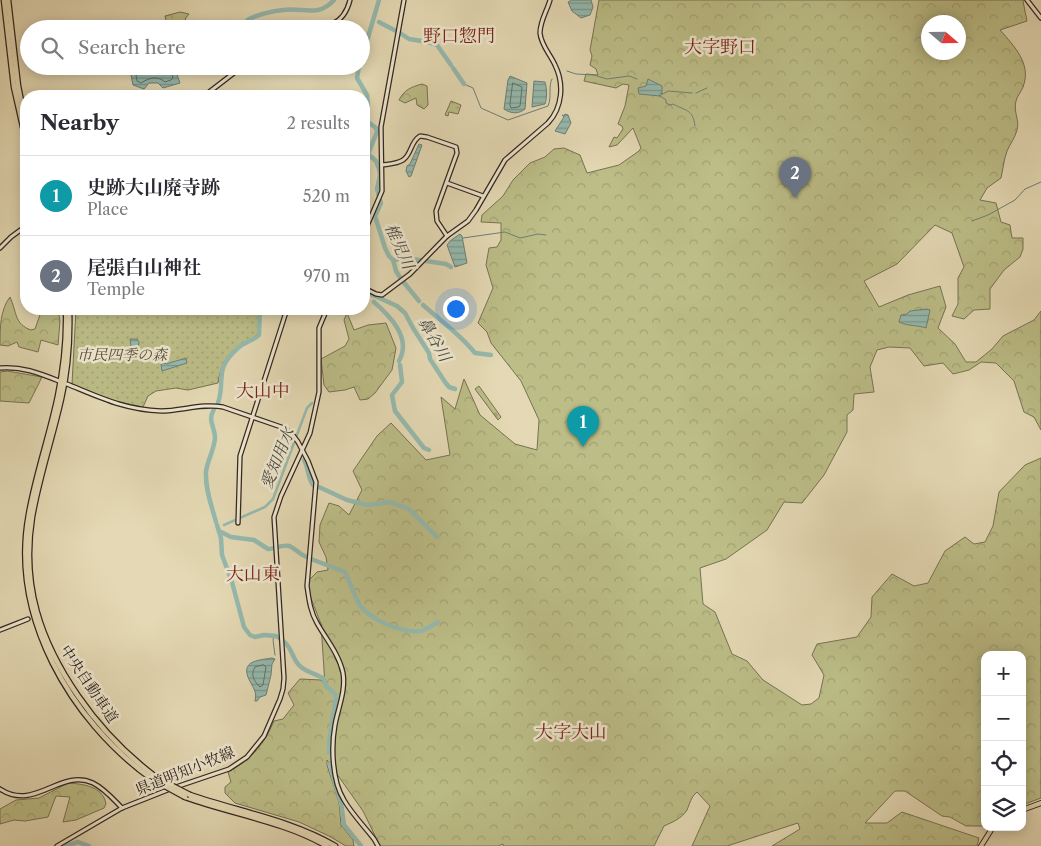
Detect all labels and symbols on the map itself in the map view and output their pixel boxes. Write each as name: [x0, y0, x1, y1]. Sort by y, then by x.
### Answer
north arrow: [921, 15, 966, 60]
district label: 野口惣門: [423, 25, 495, 47]
district label: 大字野口: [684, 36, 756, 58]
pin: 2: [779, 157, 811, 198]
water label: 椎児川: [381, 220, 420, 274]
your location: [443, 296, 469, 322]
water label: 鼻谷川: [414, 313, 457, 367]
park label: 市民四季の森: [77, 345, 169, 364]
district label: 大山中: [236, 380, 290, 402]
pin: 1: [567, 406, 599, 447]
water label: 愛知用水: [256, 423, 299, 491]
district label: 大山東: [226, 563, 280, 585]
street label: 中央自動車道: [56, 641, 122, 726]
district label: 大字大山: [535, 721, 607, 743]
street label: 県道明知小牧線: [133, 742, 237, 799]

